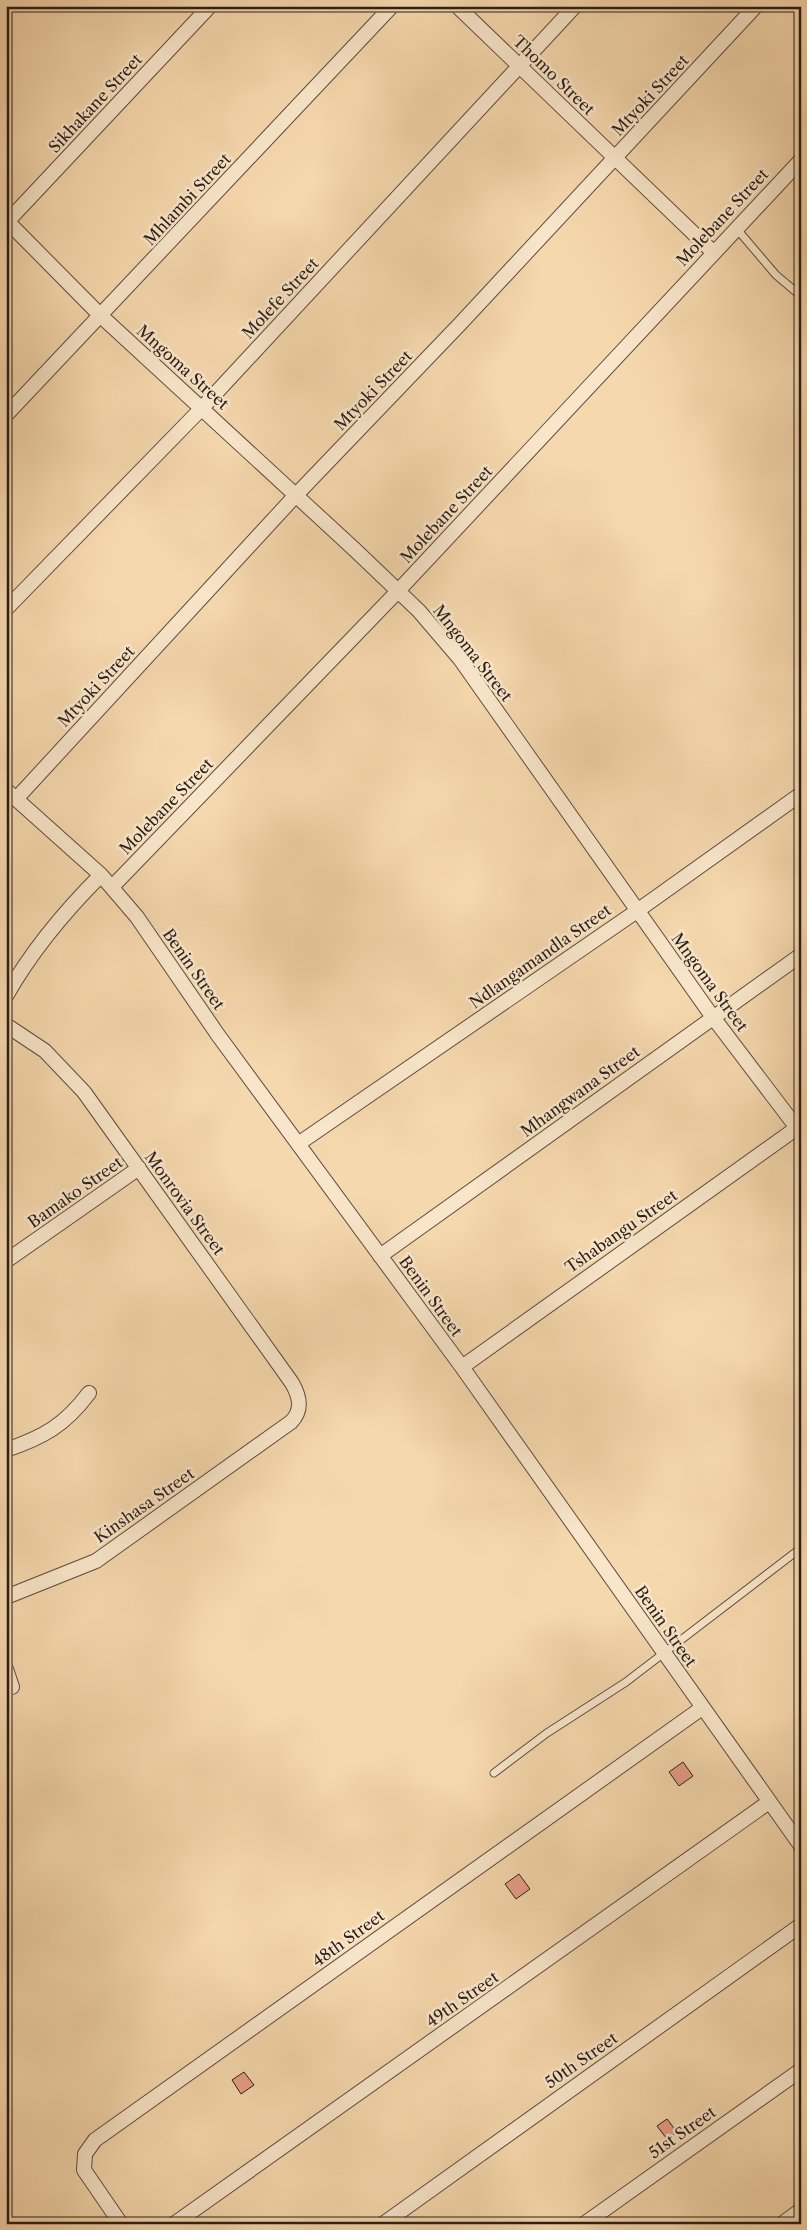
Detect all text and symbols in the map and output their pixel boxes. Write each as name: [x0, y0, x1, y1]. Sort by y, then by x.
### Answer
street label: Thomo Street: [509, 31, 599, 119]
street label: Sikhakane Street: [44, 49, 146, 157]
street label: Mtyoki Street: [607, 50, 693, 140]
street label: Mhlambi Street: [139, 149, 235, 249]
street label: Molebane Street: [672, 164, 773, 270]
street label: Molefe Street: [237, 253, 323, 343]
street label: Mngoma Street: [133, 320, 233, 414]
street label: Mtyoki Street: [330, 346, 416, 434]
street label: Molebane Street: [396, 461, 497, 567]
street label: Mngoma Street: [429, 601, 517, 706]
street label: Mtyoki Street: [53, 641, 139, 731]
street label: Molebane Street: [115, 754, 217, 858]
street label: Ndlangamandla Street: [465, 899, 615, 1012]
street label: Benin Street: [159, 924, 230, 1014]
street label: Mngoma Street: [667, 929, 753, 1036]
street label: Mhangwana Street: [517, 1041, 644, 1141]
street label: Monrovia Street: [141, 1147, 229, 1259]
street label: Bamako Street: [24, 1152, 126, 1232]
street label: Tshabangu Street: [561, 1185, 681, 1277]
street label: Benin Street: [395, 1252, 467, 1340]
street label: Kinshasa Street: [90, 1463, 198, 1547]
street label: Benin Street: [631, 1581, 702, 1671]
street label: 48th Street: [308, 1905, 388, 1971]
street label: 49th Street: [422, 1967, 502, 2031]
street label: 50th Street: [541, 2027, 621, 2092]
street label: 51st Street: [644, 2101, 720, 2162]

